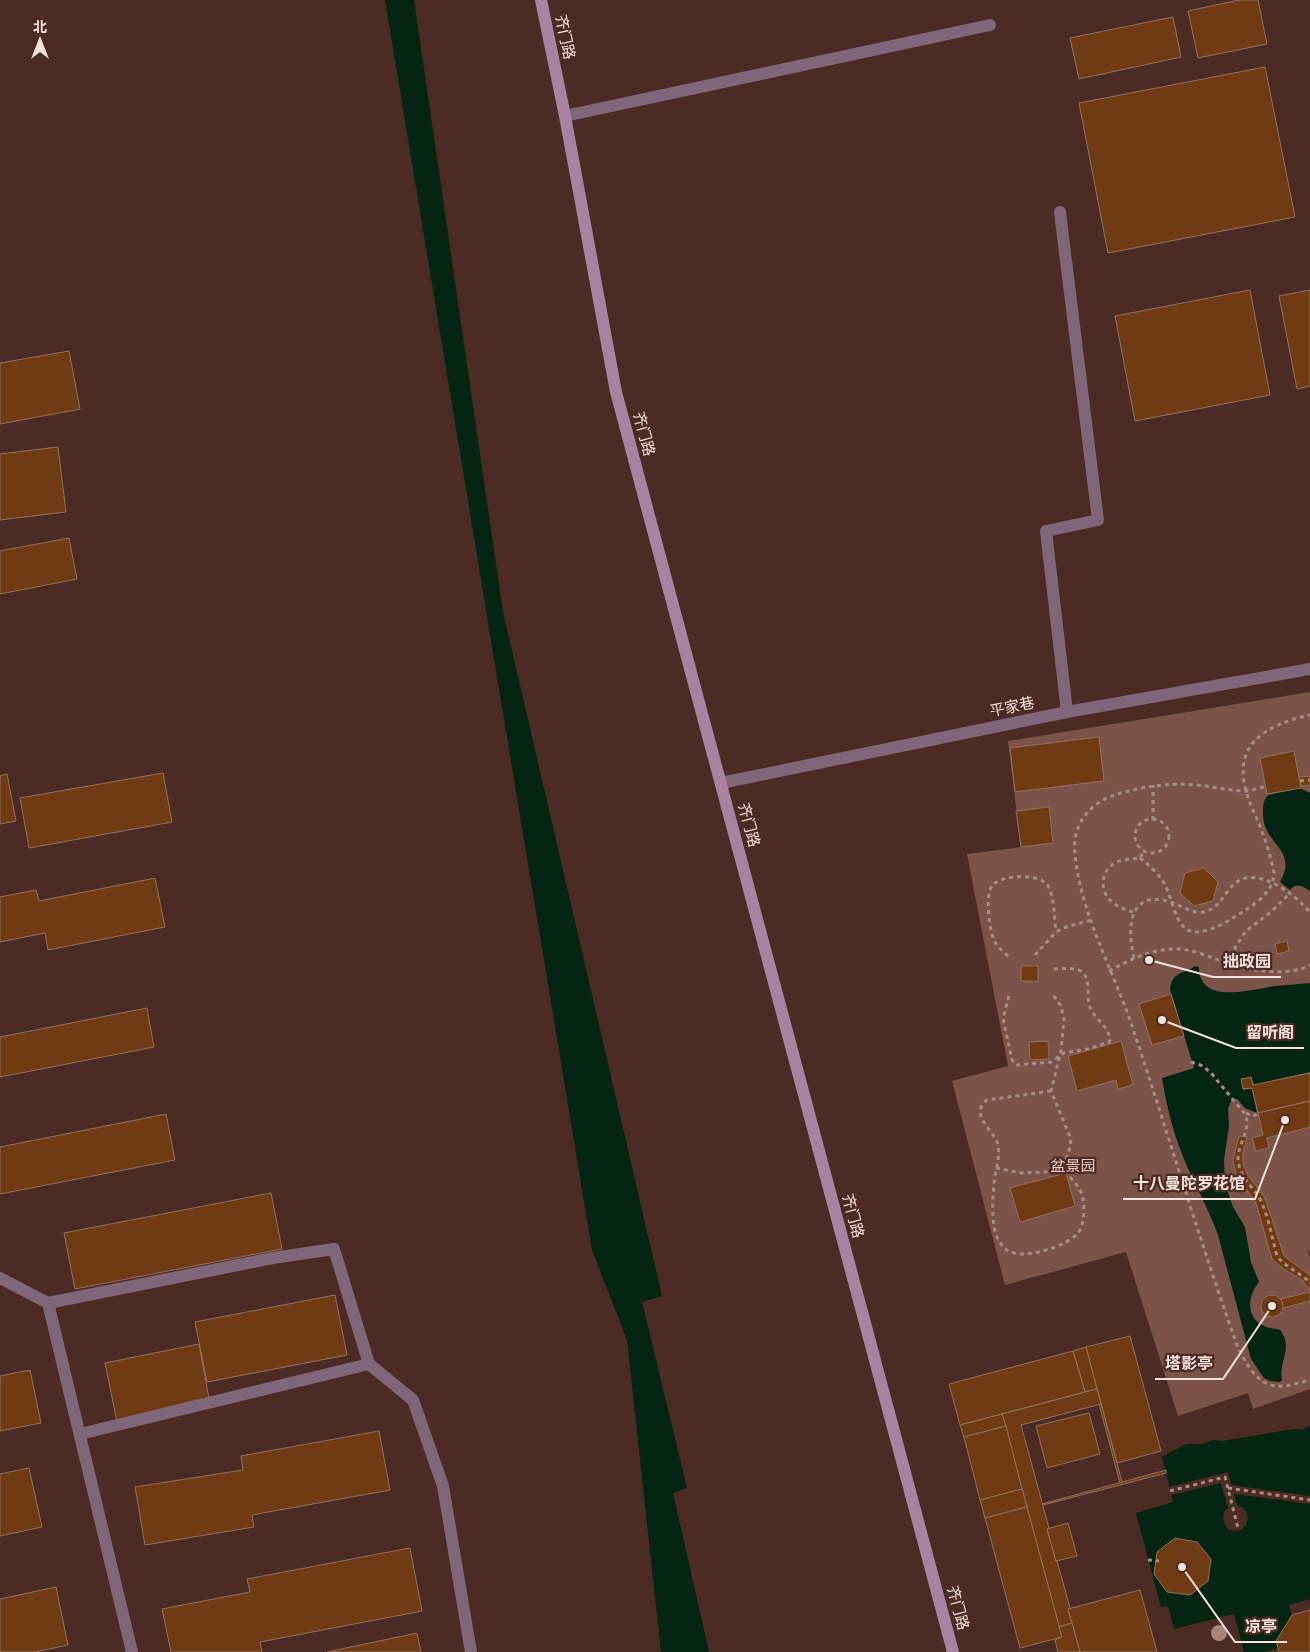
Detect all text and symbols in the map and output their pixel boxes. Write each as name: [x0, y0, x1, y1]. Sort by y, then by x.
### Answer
street label: 齐门路: [552, 13, 580, 61]
north arrow: [15, 15, 65, 65]
text: 北: [33, 17, 47, 36]
street label: 齐门路: [629, 409, 660, 458]
street label: 平家巷: [988, 692, 1036, 720]
street label: 齐门路: [734, 800, 765, 849]
callout: 拙政园: [1213, 946, 1281, 977]
text: 拙政园: [1223, 950, 1271, 972]
callout: 留听阁: [1236, 1017, 1304, 1048]
text: 留听阁: [1246, 1021, 1294, 1043]
park label: 盆景园: [1050, 1155, 1096, 1175]
callout: 十八曼陀罗花馆: [1123, 1168, 1255, 1199]
text: 十八曼陀罗花馆: [1133, 1172, 1245, 1194]
street label: 齐门路: [838, 1191, 869, 1240]
callout: 塔影亭: [1155, 1348, 1223, 1379]
text: 塔影亭: [1165, 1352, 1213, 1374]
street label: 齐门路: [943, 1583, 974, 1632]
callout: 凉亭: [1235, 1611, 1287, 1642]
text: 凉亭: [1245, 1615, 1277, 1637]

